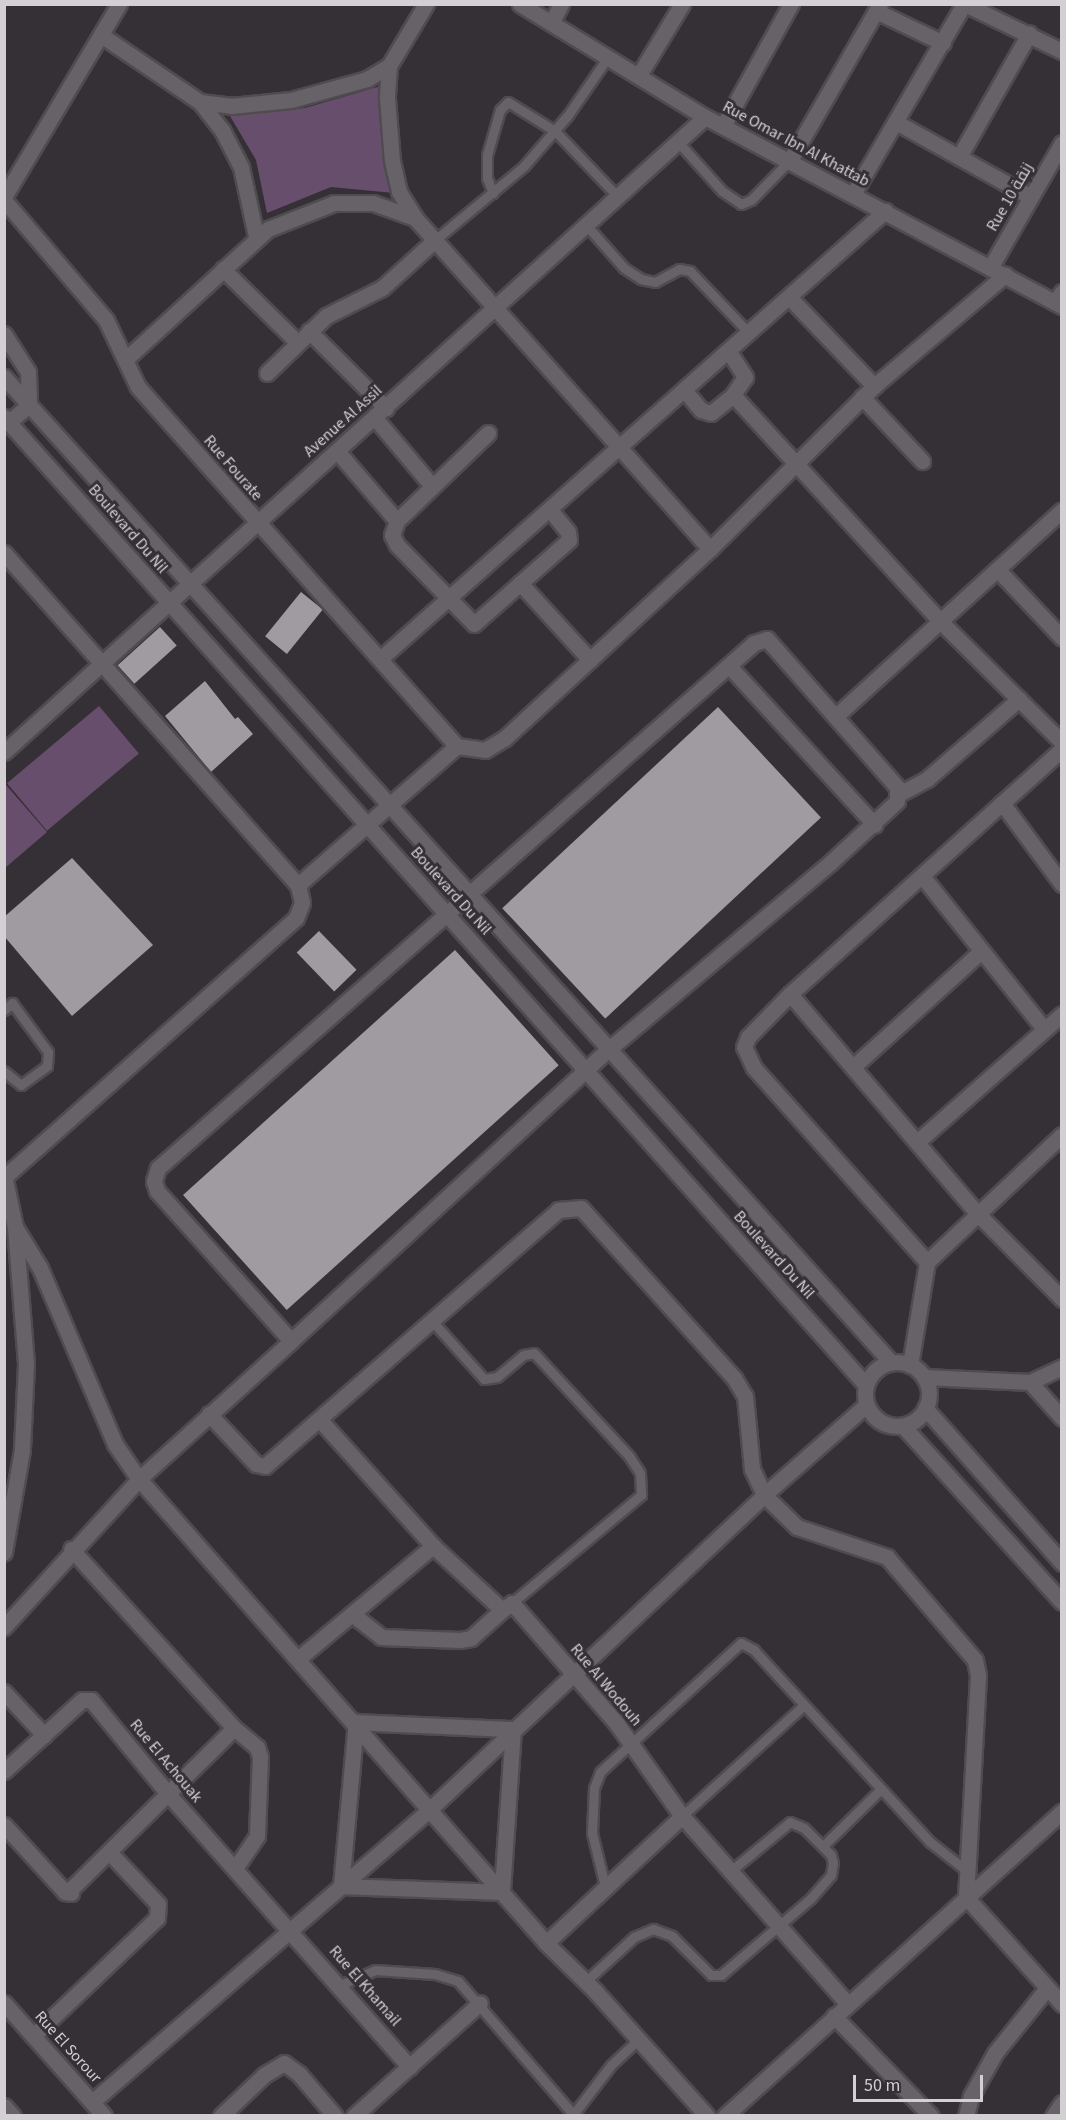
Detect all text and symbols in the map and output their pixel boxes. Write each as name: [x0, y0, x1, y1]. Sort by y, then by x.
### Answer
street label: Rue Omar Ibn Al Khattab: [719, 97, 873, 191]
street label: Rue 10 زنقة: [983, 159, 1037, 235]
street label: Avenue Al Assil: [300, 381, 386, 461]
street label: Rue Fourate: [199, 431, 267, 505]
street label: Boulevard Du Nil: [84, 481, 172, 577]
street label: Boulevard Du Nil: [407, 843, 495, 939]
street label: Boulevard Du Nil: [730, 1207, 818, 1303]
street label: Rue Al Wodouh: [566, 1640, 646, 1730]
street label: Rue El Achouak: [126, 1715, 206, 1807]
street label: Rue El Khamail: [325, 1942, 405, 2030]
street label: Rue El Sorour: [31, 2007, 105, 2087]
scale bar: [856, 2063, 986, 2101]
text: 50 m: [864, 2073, 900, 2098]

